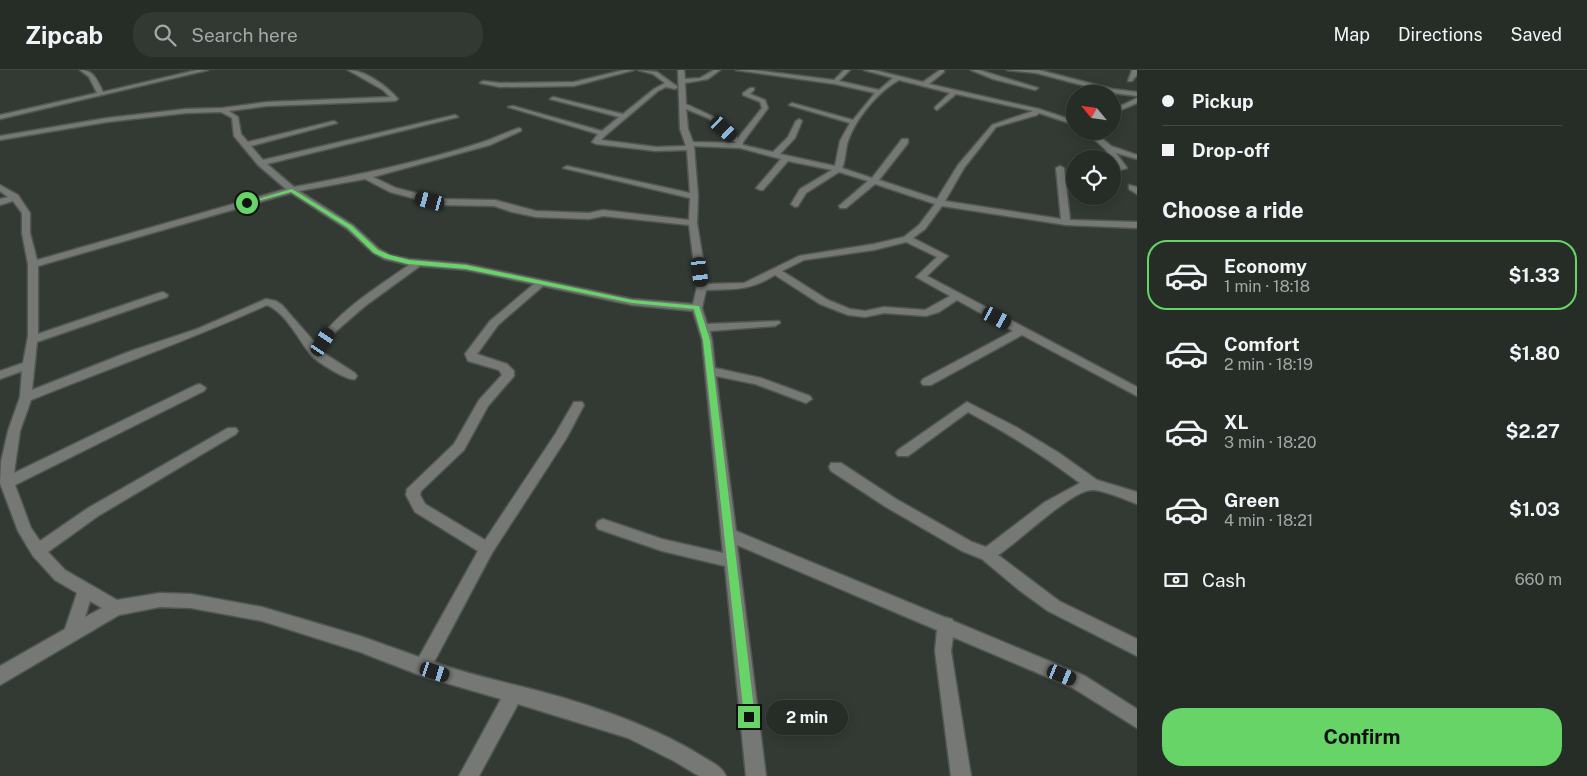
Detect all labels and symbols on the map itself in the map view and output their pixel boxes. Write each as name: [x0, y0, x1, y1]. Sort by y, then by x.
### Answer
north arrow: [1066, 85, 1121, 140]
car: [707, 113, 740, 145]
car: [413, 190, 446, 212]
route start: [236, 192, 258, 214]
car: [690, 256, 709, 288]
car: [980, 304, 1013, 332]
car: [308, 325, 337, 359]
car: [418, 660, 451, 684]
car: [1045, 662, 1078, 688]
callout: 2 min: [766, 700, 849, 734]
route end: [738, 706, 760, 728]

